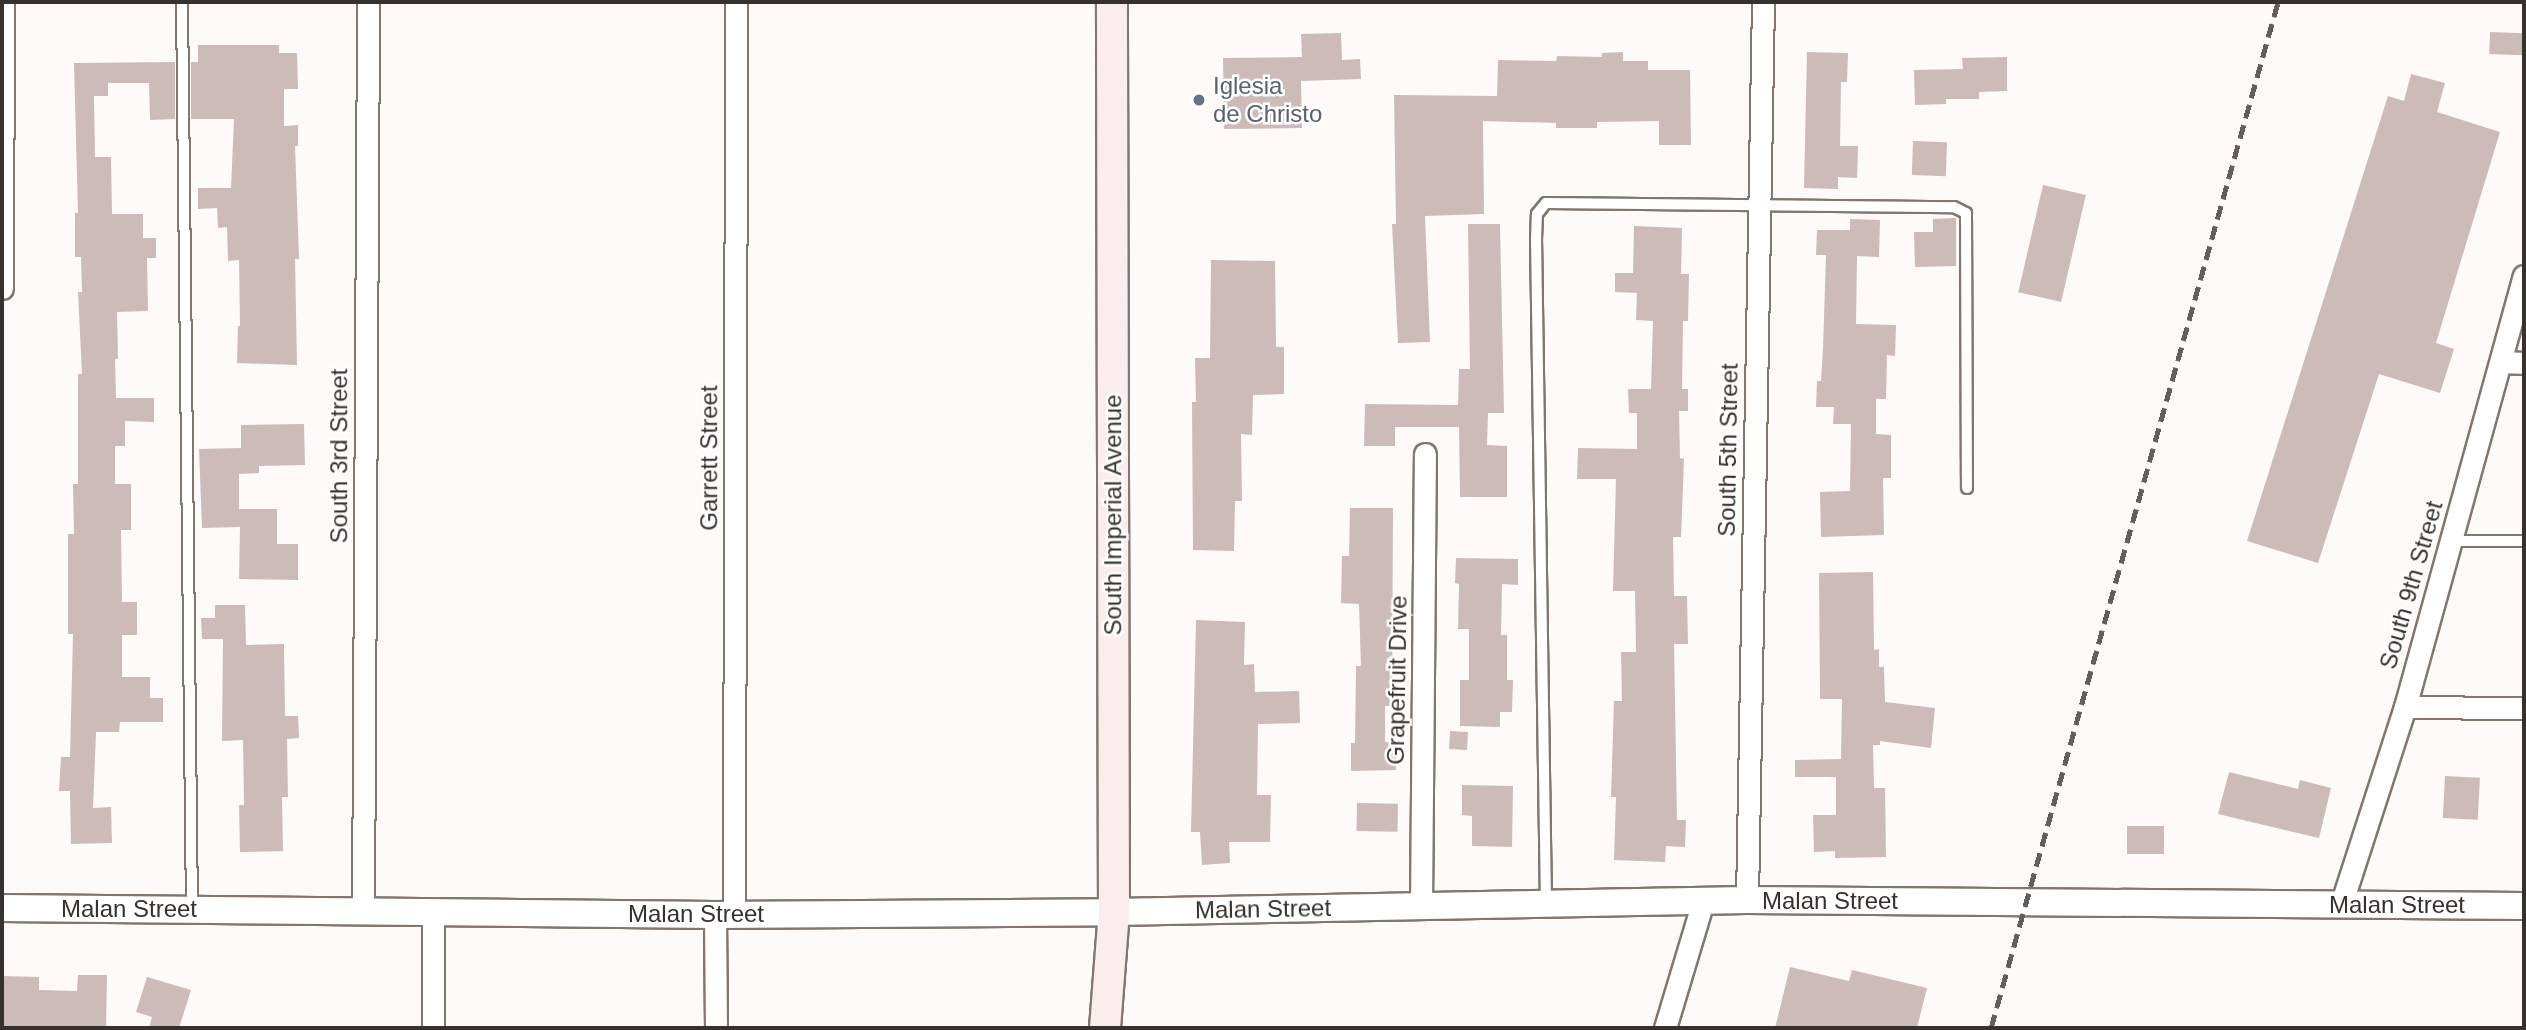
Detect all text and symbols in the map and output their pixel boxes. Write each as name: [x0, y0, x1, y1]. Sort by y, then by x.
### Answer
place label: Iglesia de Christo: [1213, 72, 1322, 128]
marker: Iglesia de Christo: [1191, 92, 1207, 108]
street label: South 5th Street: [1712, 363, 1744, 537]
street label: South 3rd Street: [325, 369, 353, 543]
street label: Garrett Street: [695, 385, 723, 531]
street label: South Imperial Avenue: [1099, 394, 1127, 636]
street label: South 9th Street: [2373, 498, 2449, 672]
street label: Grapefruit Drive: [1381, 595, 1413, 765]
street label: Malan Street: [1762, 887, 1898, 915]
street label: Malan Street: [2329, 891, 2465, 919]
street label: Malan Street: [1195, 893, 1331, 925]
street label: Malan Street: [61, 895, 197, 923]
street label: Malan Street: [628, 900, 764, 928]

